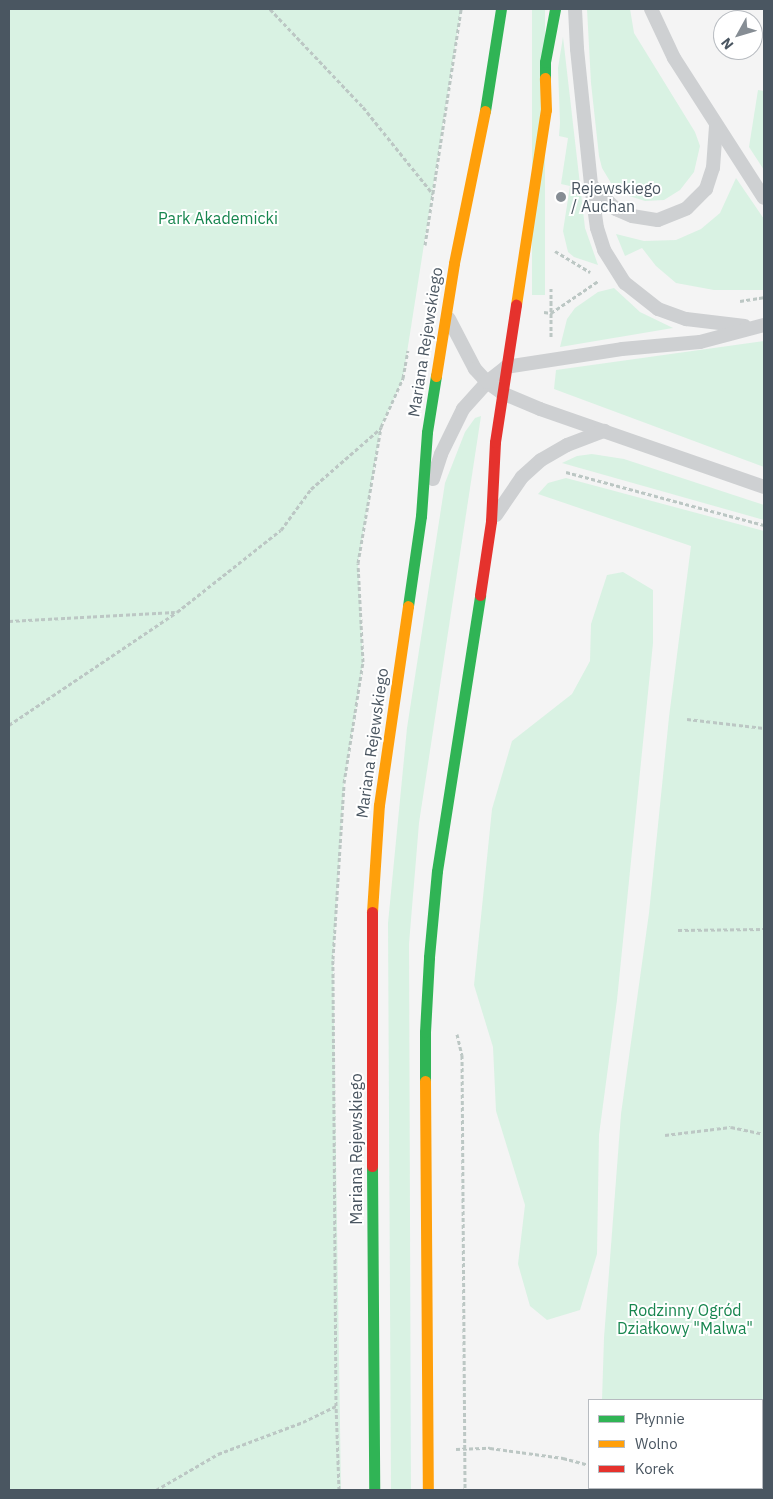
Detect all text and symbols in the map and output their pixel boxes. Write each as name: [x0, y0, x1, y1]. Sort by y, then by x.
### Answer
north arrow: [713, 10, 763, 60]
text: N: [717, 34, 737, 53]
place label: Rejewskiego / Auchan: [571, 178, 661, 216]
marker: Rejewskiego / Auchan: [555, 191, 567, 203]
park label: Park Akademicki: [158, 208, 278, 228]
street label: Mariana Rejewskiego: [404, 266, 446, 418]
street label: Mariana Rejewskiego: [352, 667, 392, 819]
street label: Mariana Rejewskiego: [346, 1073, 366, 1225]
park label: Rodzinny Ogród Działkowy "Malwa": [617, 1300, 753, 1338]
legend: [588, 1399, 763, 1489]
text: Płynnie: [635, 1409, 685, 1428]
text: Wolno: [635, 1434, 678, 1453]
text: Korek: [635, 1459, 674, 1478]

